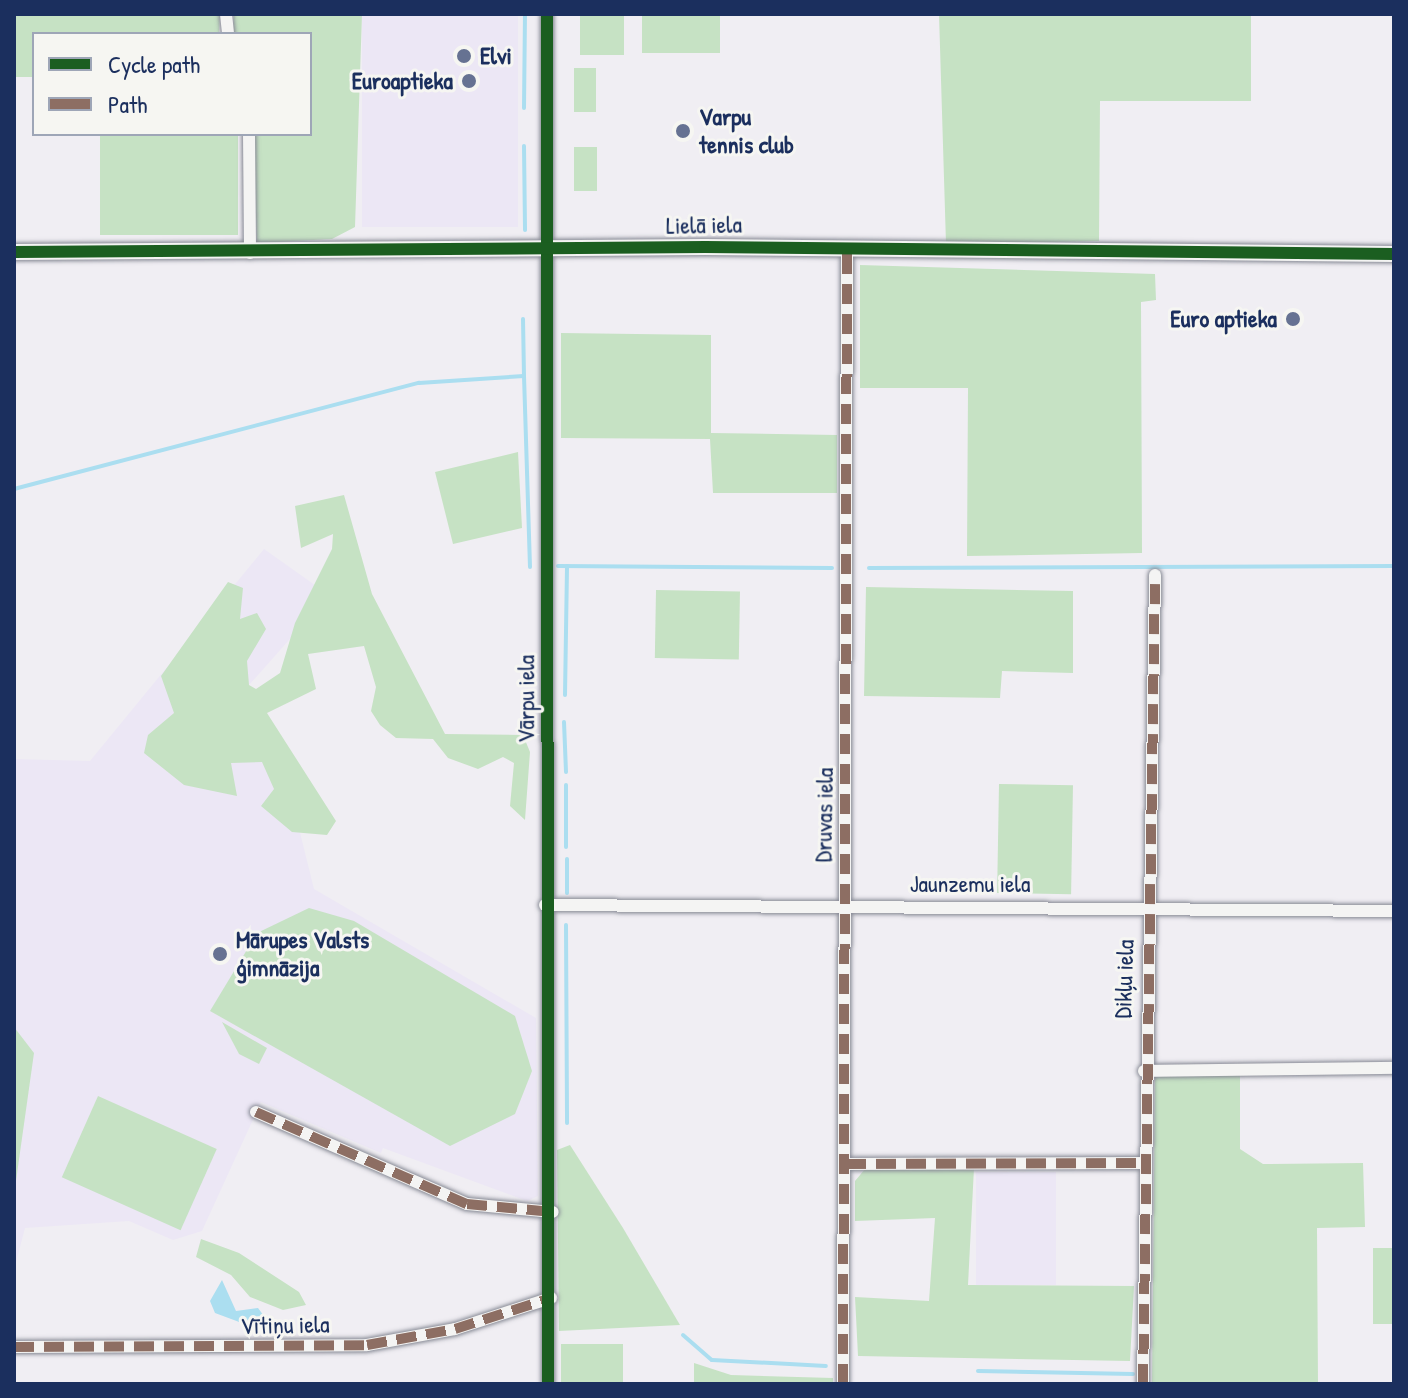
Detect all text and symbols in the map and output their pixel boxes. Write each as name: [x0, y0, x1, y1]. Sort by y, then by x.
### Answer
legend: [32, 32, 312, 136]
place label: Elvi: [480, 42, 512, 70]
marker: Elvi: [455, 47, 473, 65]
text: Cycle path: [108, 48, 200, 80]
place label: Euroaptieka: [352, 67, 453, 95]
marker: Euroaptieka: [460, 72, 478, 90]
text: Path: [108, 88, 147, 120]
place label: Varpu tennis club: [699, 103, 794, 159]
marker: Varpu tennis club: [674, 122, 692, 140]
street label: Lielā iela: [666, 210, 742, 240]
place label: Euro aptieka: [1170, 305, 1277, 333]
marker: Euro aptieka: [1284, 310, 1302, 328]
street label: Vārpu iela: [512, 655, 540, 743]
street label: Druvas iela: [809, 767, 839, 863]
street label: Jaunzemu iela: [910, 870, 1030, 898]
place label: Mārupes Valsts ģimnāzija: [236, 926, 369, 982]
street label: Dikļu iela: [1108, 939, 1140, 1019]
marker: Mārupes Valsts ģimnāzija: [211, 945, 229, 963]
street label: Vītiņu iela: [240, 1310, 330, 1340]

